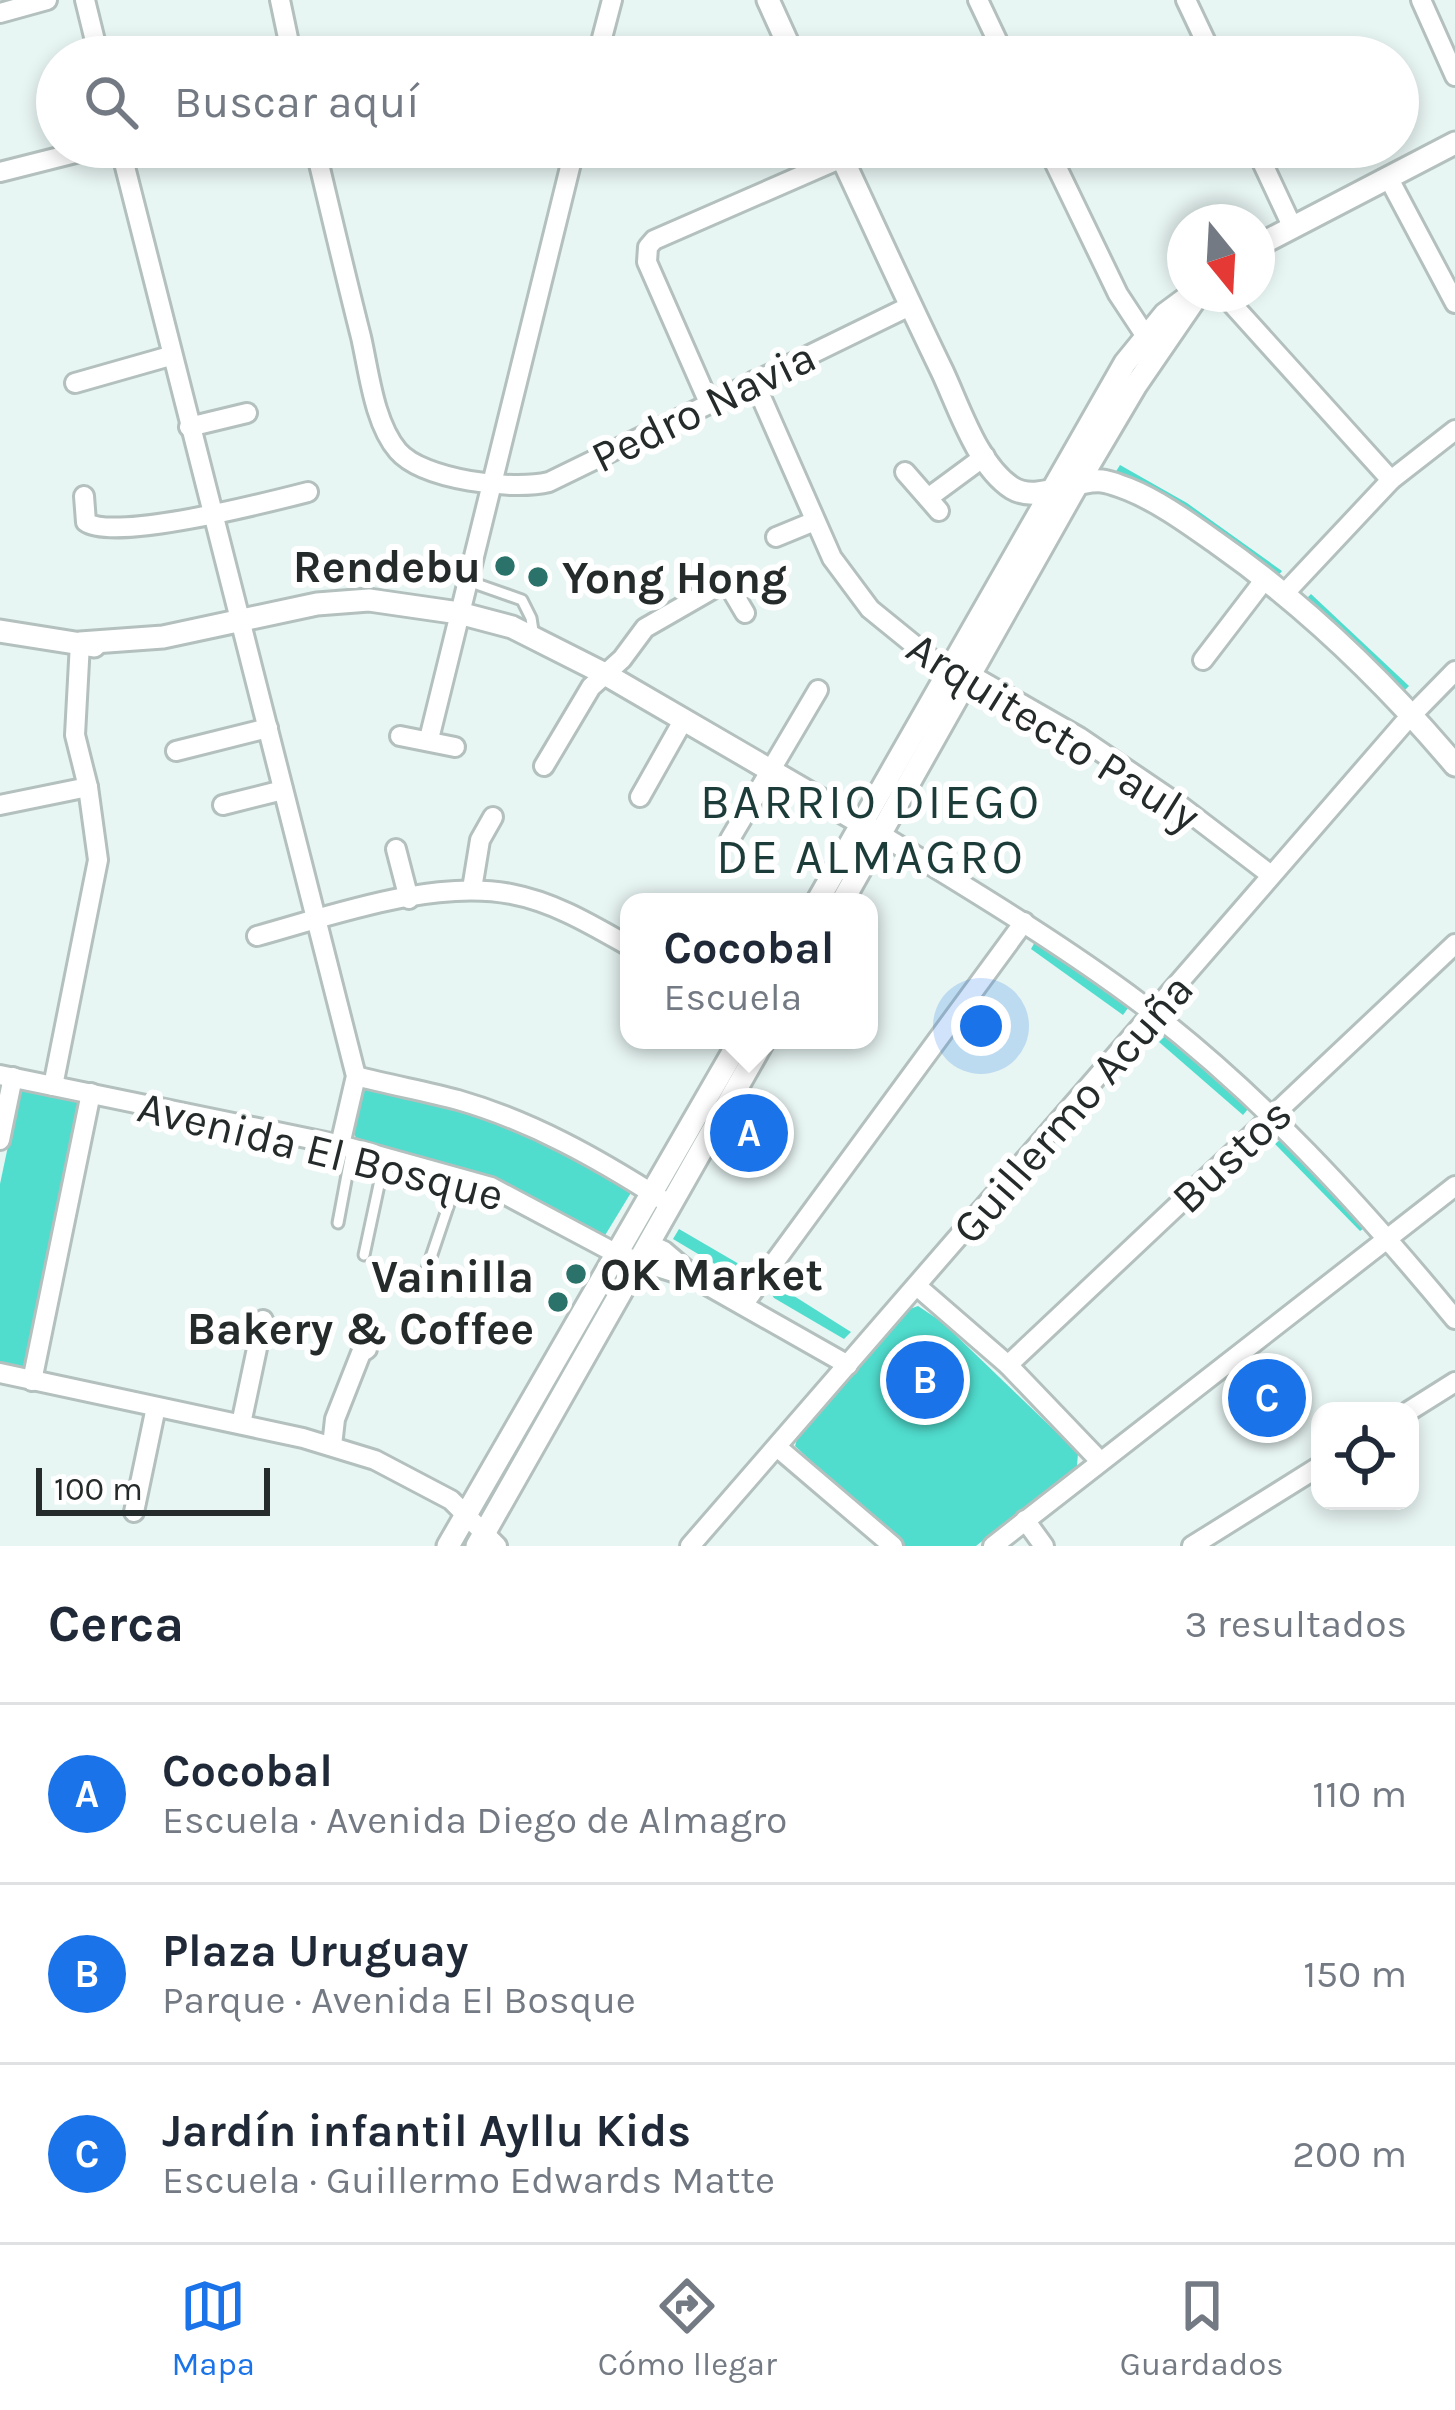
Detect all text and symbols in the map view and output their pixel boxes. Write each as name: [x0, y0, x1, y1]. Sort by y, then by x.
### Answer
search box: [36, 36, 1419, 168]
icon: search: [78, 69, 144, 135]
text: Buscar aquí: [174, 76, 420, 128]
north arrow: [1167, 204, 1275, 312]
street label: Pedro Navia: [583, 330, 824, 483]
place label: Rendebu: [293, 541, 481, 593]
place label: Yong Hong: [562, 552, 787, 605]
marker: Rendebu: [492, 553, 518, 579]
marker: Yong Hong: [525, 564, 551, 590]
street label: Arquitecto Pauly: [897, 621, 1209, 844]
district label: BARRIO DIEGO DE ALMAGRO: [700, 774, 1042, 885]
popup: [620, 893, 878, 1049]
text: Cocobal: [664, 922, 834, 974]
street label: Guillermo Acuña: [942, 963, 1204, 1254]
text: Escuela: [664, 974, 802, 1020]
your location: [951, 996, 1011, 1056]
street label: Avenida El Bosque: [132, 1080, 509, 1222]
pin: A: [710, 1088, 788, 1178]
street label: Bustos: [1161, 1088, 1302, 1224]
place label: OK Market: [600, 1249, 823, 1301]
place label: Vainilla Bakery & Coffee: [187, 1251, 534, 1356]
marker: OK Market: [563, 1261, 589, 1287]
marker: Vainilla Bakery & Coffee: [545, 1289, 571, 1315]
pin: B: [886, 1335, 964, 1425]
pin: C: [1228, 1353, 1306, 1443]
map controls: [1311, 1402, 1419, 1510]
button: locate: [1311, 1402, 1419, 1510]
scale bar: [36, 1462, 270, 1515]
text: 100 m: [54, 1470, 143, 1508]
text: Cerca: [48, 1594, 184, 1654]
text: 3 resultados: [1185, 1601, 1407, 1647]
text: Cocobal: [162, 1745, 333, 1797]
text: A: [75, 1771, 99, 1817]
text: 110 m: [1312, 1771, 1407, 1817]
text: Escuela · Avenida Diego de Almagro: [162, 1797, 787, 1843]
text: Plaza Uruguay: [162, 1925, 468, 1977]
text: B: [74, 1951, 100, 1997]
text: 150 m: [1303, 1951, 1407, 1997]
text: Parque · Avenida El Bosque: [162, 1977, 636, 2023]
text: Jardín infantil Ayllu Kids: [162, 2105, 691, 2157]
text: C: [75, 2131, 99, 2177]
text: 200 m: [1292, 2131, 1407, 2177]
text: Escuela · Guillermo Edwards Matte: [162, 2157, 775, 2203]
tab: Mapa: [171, 2273, 255, 2383]
tab: Cómo llegar: [598, 2273, 777, 2383]
tab: Guardados: [1120, 2273, 1284, 2383]

